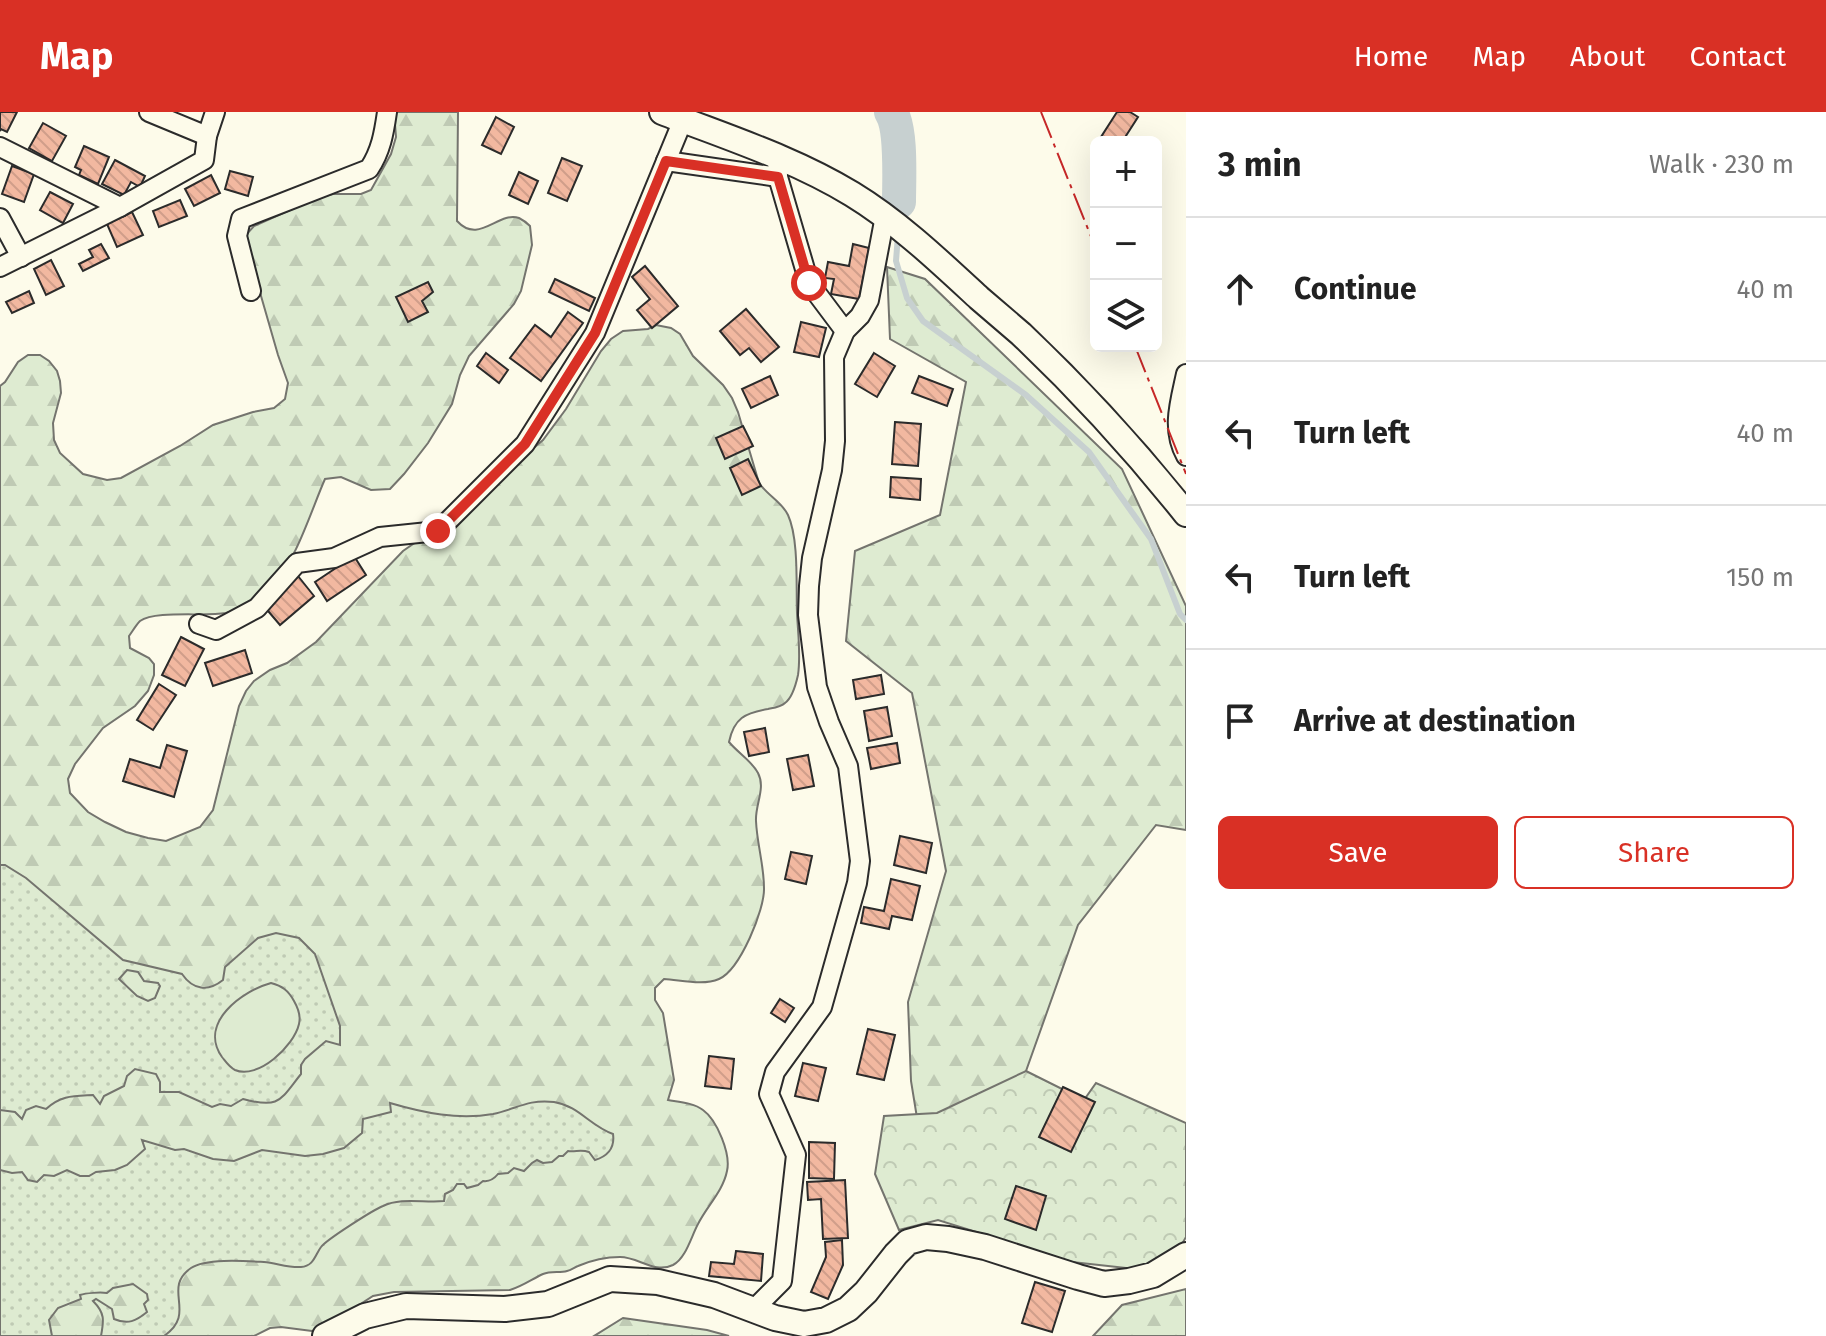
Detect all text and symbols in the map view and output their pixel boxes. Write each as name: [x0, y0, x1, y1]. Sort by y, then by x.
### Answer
text: Map: [40, 33, 113, 79]
text: Home: [1354, 40, 1428, 73]
text: Map: [1472, 40, 1526, 73]
text: About: [1570, 40, 1645, 73]
text: Contact: [1689, 40, 1786, 73]
map controls: [1090, 136, 1162, 352]
button: +: [1090, 136, 1162, 208]
text: 3 min: [1218, 144, 1302, 185]
text: Walk · 230 m: [1649, 149, 1794, 180]
button: −: [1090, 208, 1162, 280]
route start: [791, 265, 827, 301]
icon: ahead: [1218, 267, 1262, 311]
text: Continue: [1294, 271, 1417, 307]
text: 40 m: [1736, 274, 1794, 305]
button: layers: [1090, 280, 1162, 352]
icon: left: [1218, 411, 1262, 455]
text: Turn left: [1294, 415, 1410, 451]
text: 40 m: [1736, 418, 1794, 449]
route end: [420, 513, 456, 549]
icon: left: [1218, 555, 1262, 599]
text: Turn left: [1294, 559, 1410, 595]
text: 150 m: [1726, 562, 1794, 593]
icon: arrive: [1218, 699, 1262, 743]
text: Arrive at destination: [1294, 703, 1576, 739]
button: Save: [1218, 816, 1498, 889]
button: Share: [1514, 816, 1794, 889]

